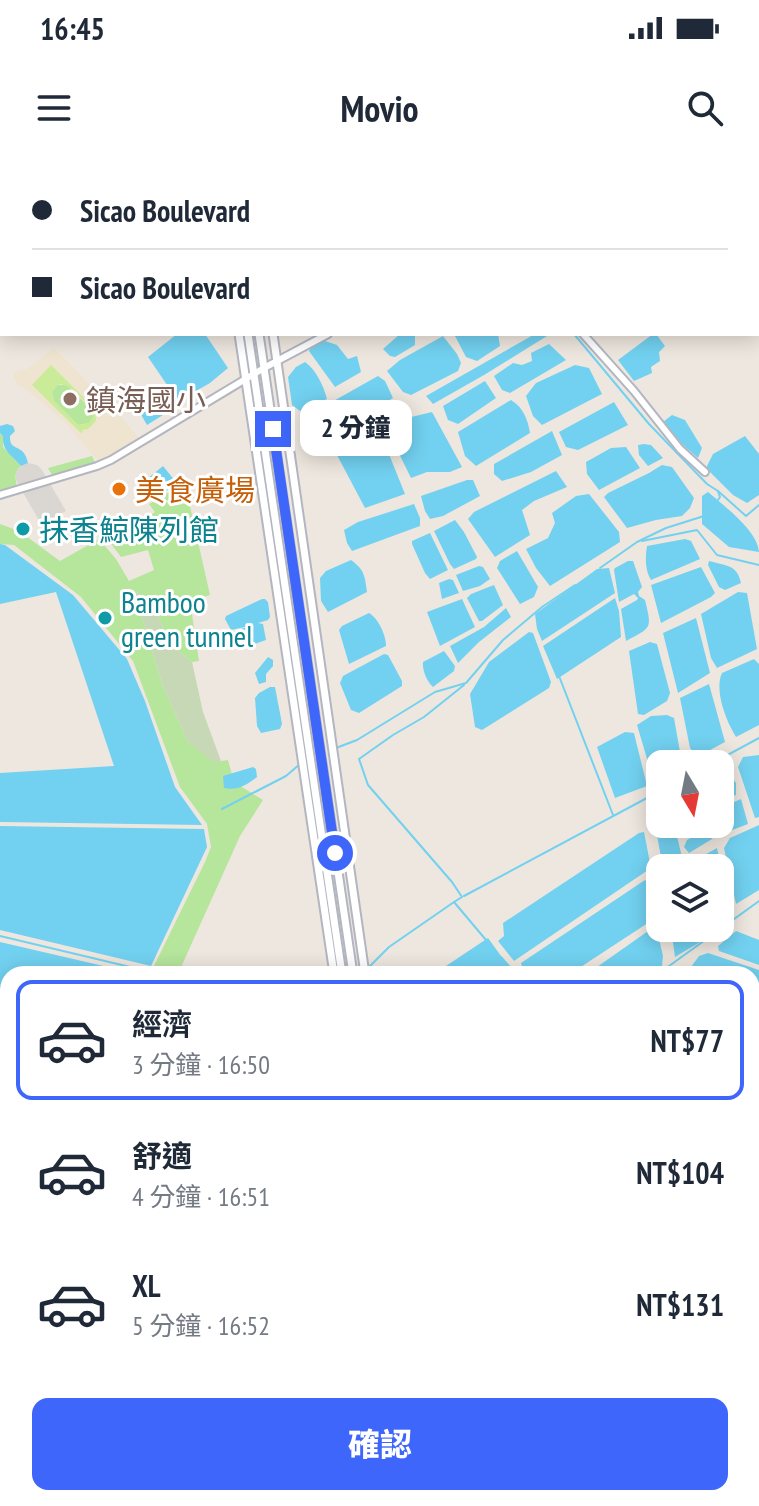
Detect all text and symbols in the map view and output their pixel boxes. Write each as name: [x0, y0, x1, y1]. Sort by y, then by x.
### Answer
text: 16:45: [40, 9, 105, 48]
text: Movio: [340, 85, 419, 132]
icon: menu: [32, 86, 76, 130]
icon: search: [683, 86, 727, 130]
text: Sicao Boulevard: [80, 191, 250, 230]
text: Sicao Boulevard: [80, 268, 250, 307]
place label: 鎮海國小: [86, 380, 206, 419]
marker: 鎮海國小: [61, 390, 79, 408]
callout: 2 分鐘: [301, 401, 413, 457]
route end: [255, 411, 291, 447]
text: 2 分鐘: [321, 411, 391, 444]
place label: 美食廣場: [135, 470, 255, 509]
marker: 美食廣場: [110, 480, 128, 498]
place label: 抹香鯨陳列館: [39, 510, 219, 549]
marker: 抹香鯨陳列館: [14, 520, 32, 538]
place label: Bamboo green tunnel: [121, 582, 253, 655]
marker: Bamboo green tunnel: [96, 609, 114, 627]
north arrow: [646, 750, 734, 838]
map controls: [646, 750, 734, 942]
route start: [317, 835, 353, 871]
button: layers: [646, 854, 734, 942]
icon: car: [36, 1004, 108, 1076]
text: 經濟: [132, 1004, 192, 1043]
text: NT$77: [651, 1021, 724, 1060]
text: 3 分鐘 · 16:50: [132, 1048, 270, 1081]
icon: car: [36, 1136, 108, 1208]
text: 舒適: [132, 1136, 192, 1175]
text: NT$104: [636, 1153, 724, 1192]
text: 4 分鐘 · 16:51: [132, 1180, 270, 1213]
text: XL: [132, 1266, 161, 1305]
icon: car: [36, 1268, 108, 1340]
text: NT$131: [636, 1285, 724, 1324]
text: 5 分鐘 · 16:52: [132, 1309, 270, 1342]
button: 確認: [32, 1398, 728, 1490]

